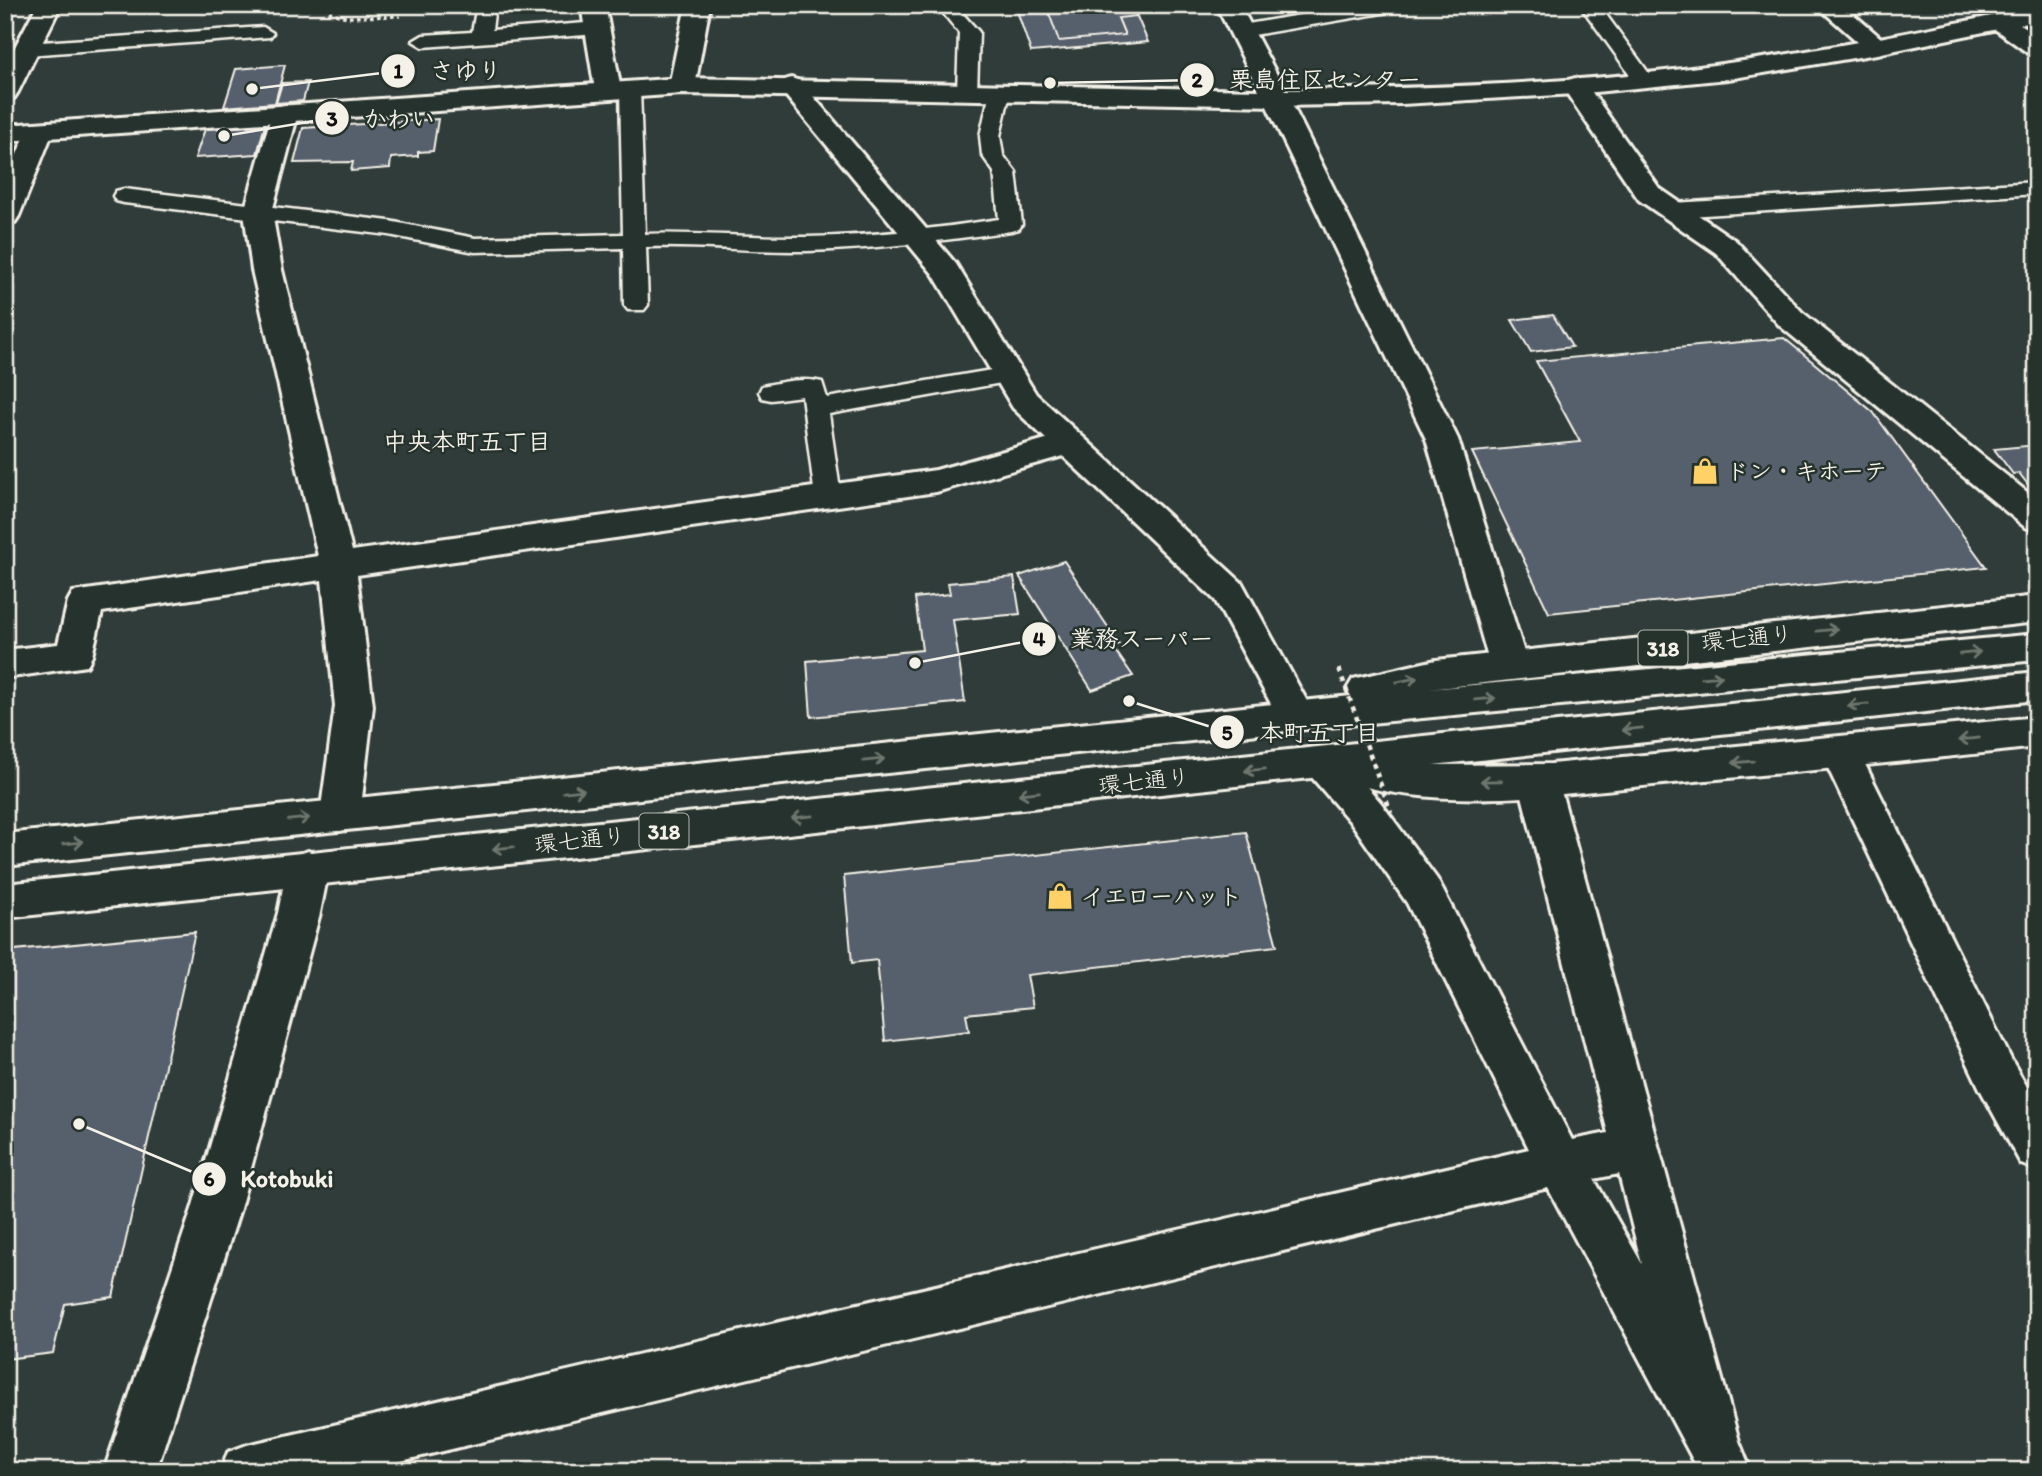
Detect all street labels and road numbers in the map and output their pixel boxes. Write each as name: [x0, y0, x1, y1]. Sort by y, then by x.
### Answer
street label: 環七通り: [1700, 619, 1794, 657]
road number: 318: [1638, 630, 1688, 666]
street label: 環七通り: [1097, 762, 1191, 800]
road number: 318: [640, 814, 688, 848]
street label: 環七通り: [533, 821, 627, 859]

